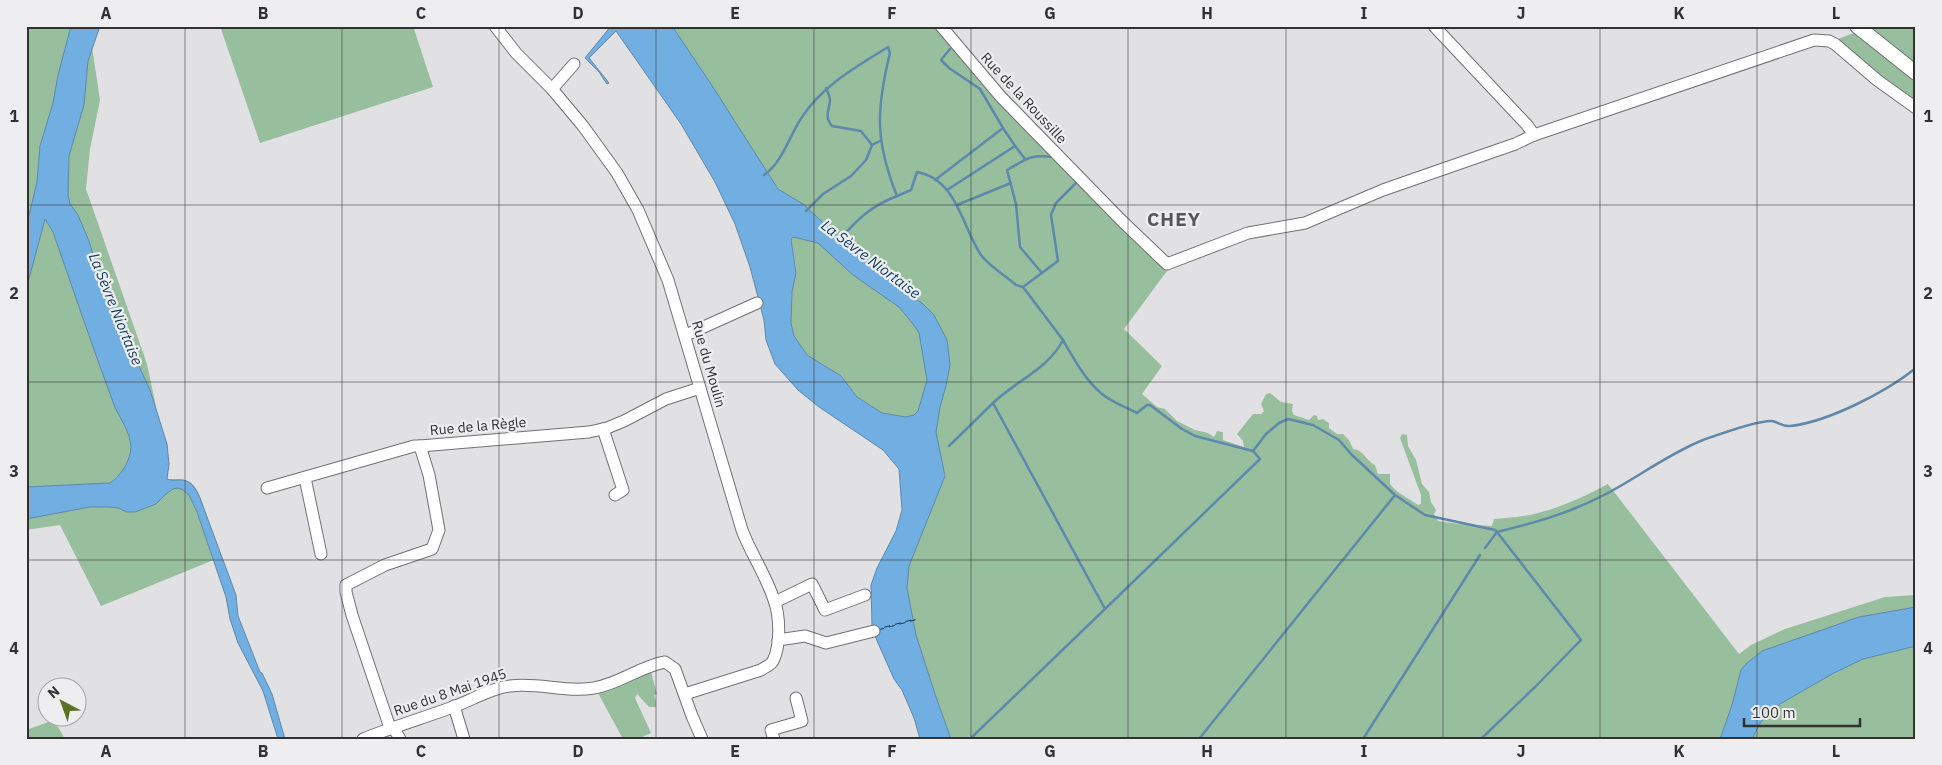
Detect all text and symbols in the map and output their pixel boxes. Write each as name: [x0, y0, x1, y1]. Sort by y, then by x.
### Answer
text: A: [101, 3, 112, 23]
text: B: [258, 3, 269, 23]
text: C: [416, 3, 426, 23]
text: D: [572, 3, 584, 23]
text: E: [730, 3, 740, 23]
text: F: [887, 3, 897, 23]
text: G: [1044, 3, 1056, 23]
text: H: [1201, 3, 1213, 23]
text: I: [1361, 3, 1368, 23]
text: J: [1517, 3, 1525, 23]
text: K: [1673, 3, 1685, 23]
text: L: [1832, 3, 1840, 23]
street label: Rue de la Roussille: [977, 49, 1071, 148]
text: 1: [9, 106, 19, 126]
text: 1: [1923, 106, 1933, 126]
district label: CHEY: [1147, 207, 1201, 231]
water label: La Sèvre Niortaise: [818, 215, 925, 303]
water label: La Sèvre Niortaise: [85, 250, 147, 368]
text: 2: [9, 283, 19, 303]
text: 2: [1923, 283, 1933, 303]
street label: Rue du Moulin: [688, 318, 730, 410]
street label: Rue de la Règle: [429, 413, 527, 439]
text: 3: [9, 461, 19, 481]
text: 3: [1923, 461, 1933, 481]
text: 4: [9, 638, 19, 658]
text: 4: [1923, 638, 1933, 658]
street label: Rue du 8 Mai 1945: [391, 664, 509, 720]
north arrow: [38, 678, 88, 728]
text: N: [44, 682, 63, 702]
scale bar: [1744, 695, 1861, 727]
text: 100 m: [1752, 703, 1796, 722]
text: A: [101, 741, 112, 761]
text: B: [258, 741, 269, 761]
text: C: [416, 741, 426, 761]
text: D: [572, 741, 584, 761]
text: E: [730, 741, 740, 761]
text: F: [887, 741, 897, 761]
text: G: [1044, 741, 1056, 761]
text: H: [1201, 741, 1213, 761]
text: I: [1361, 741, 1368, 761]
text: J: [1517, 741, 1525, 761]
text: K: [1673, 741, 1685, 761]
text: L: [1832, 741, 1840, 761]

